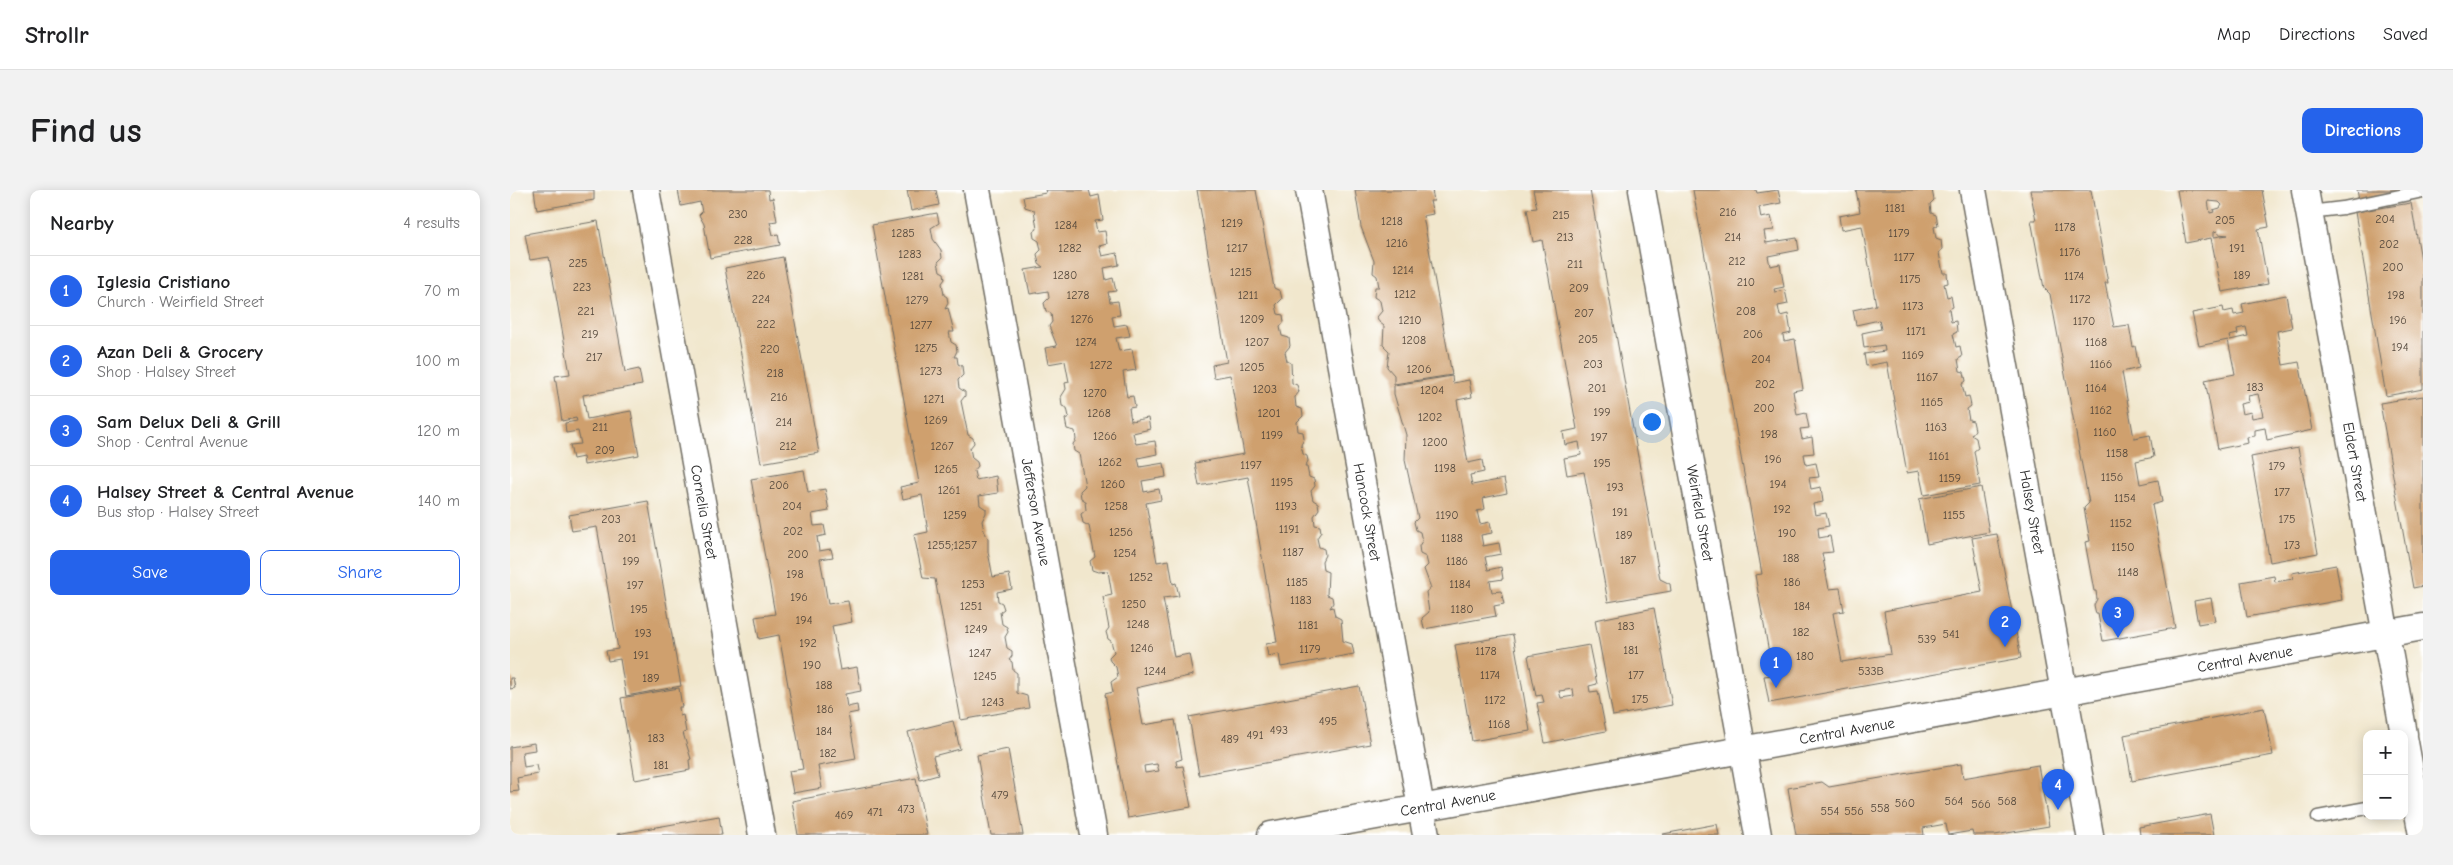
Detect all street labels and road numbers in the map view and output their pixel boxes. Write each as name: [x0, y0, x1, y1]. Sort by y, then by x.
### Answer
street label: Eldert Street: [2339, 421, 2371, 504]
street label: Jefferson Avenue: [1018, 457, 1054, 568]
street label: Hancock Street: [1350, 462, 1385, 563]
street label: Cornelia Street: [687, 463, 721, 561]
street label: Weirfield Street: [1683, 463, 1717, 563]
street label: Halsey Street: [2016, 469, 2048, 556]
street label: Central Avenue: [2196, 642, 2295, 676]
street label: Central Avenue: [1798, 714, 1897, 748]
street label: Central Avenue: [1399, 786, 1498, 820]

